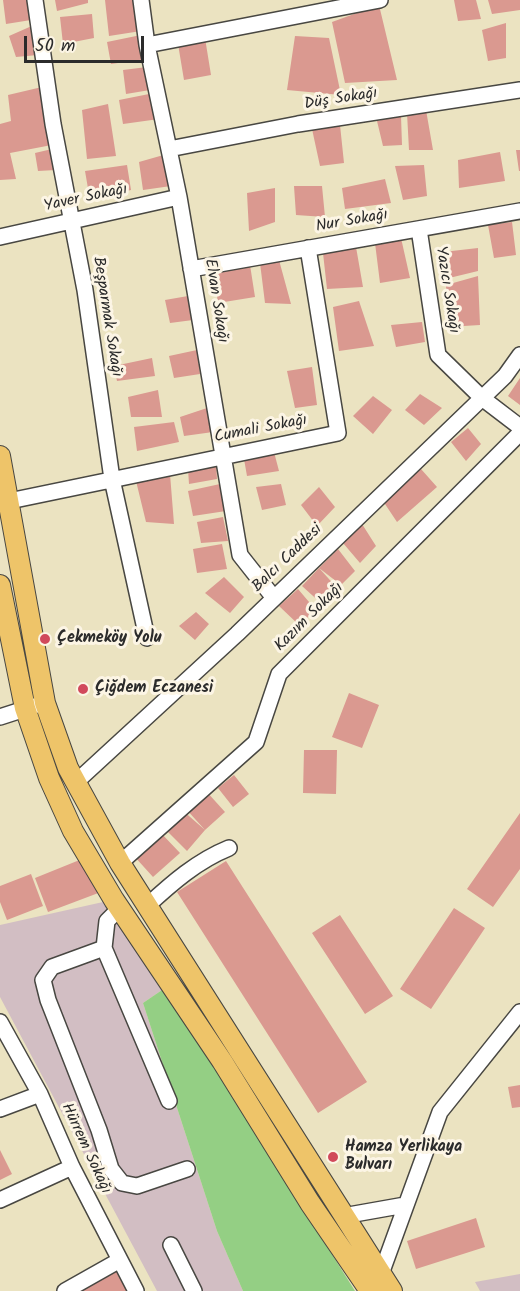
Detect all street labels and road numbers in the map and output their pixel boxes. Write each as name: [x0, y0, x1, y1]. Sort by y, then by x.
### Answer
street label: Düş Sokağı: [303, 85, 379, 115]
street label: Yaver Sokağı: [43, 181, 129, 217]
street label: Nur Sokağı: [315, 206, 389, 238]
street label: Yazıcı Sokağı: [430, 245, 462, 335]
street label: Beşparmak Sokağı: [87, 256, 125, 378]
street label: Elvan Sokağı: [199, 258, 231, 344]
street label: Cumali Sokağı: [213, 412, 309, 448]
street label: Balcı Caddesi: [249, 521, 327, 597]
street label: Kazım Sokağı: [271, 579, 349, 657]
street label: Hürrem Sokağı: [56, 1101, 114, 1197]

